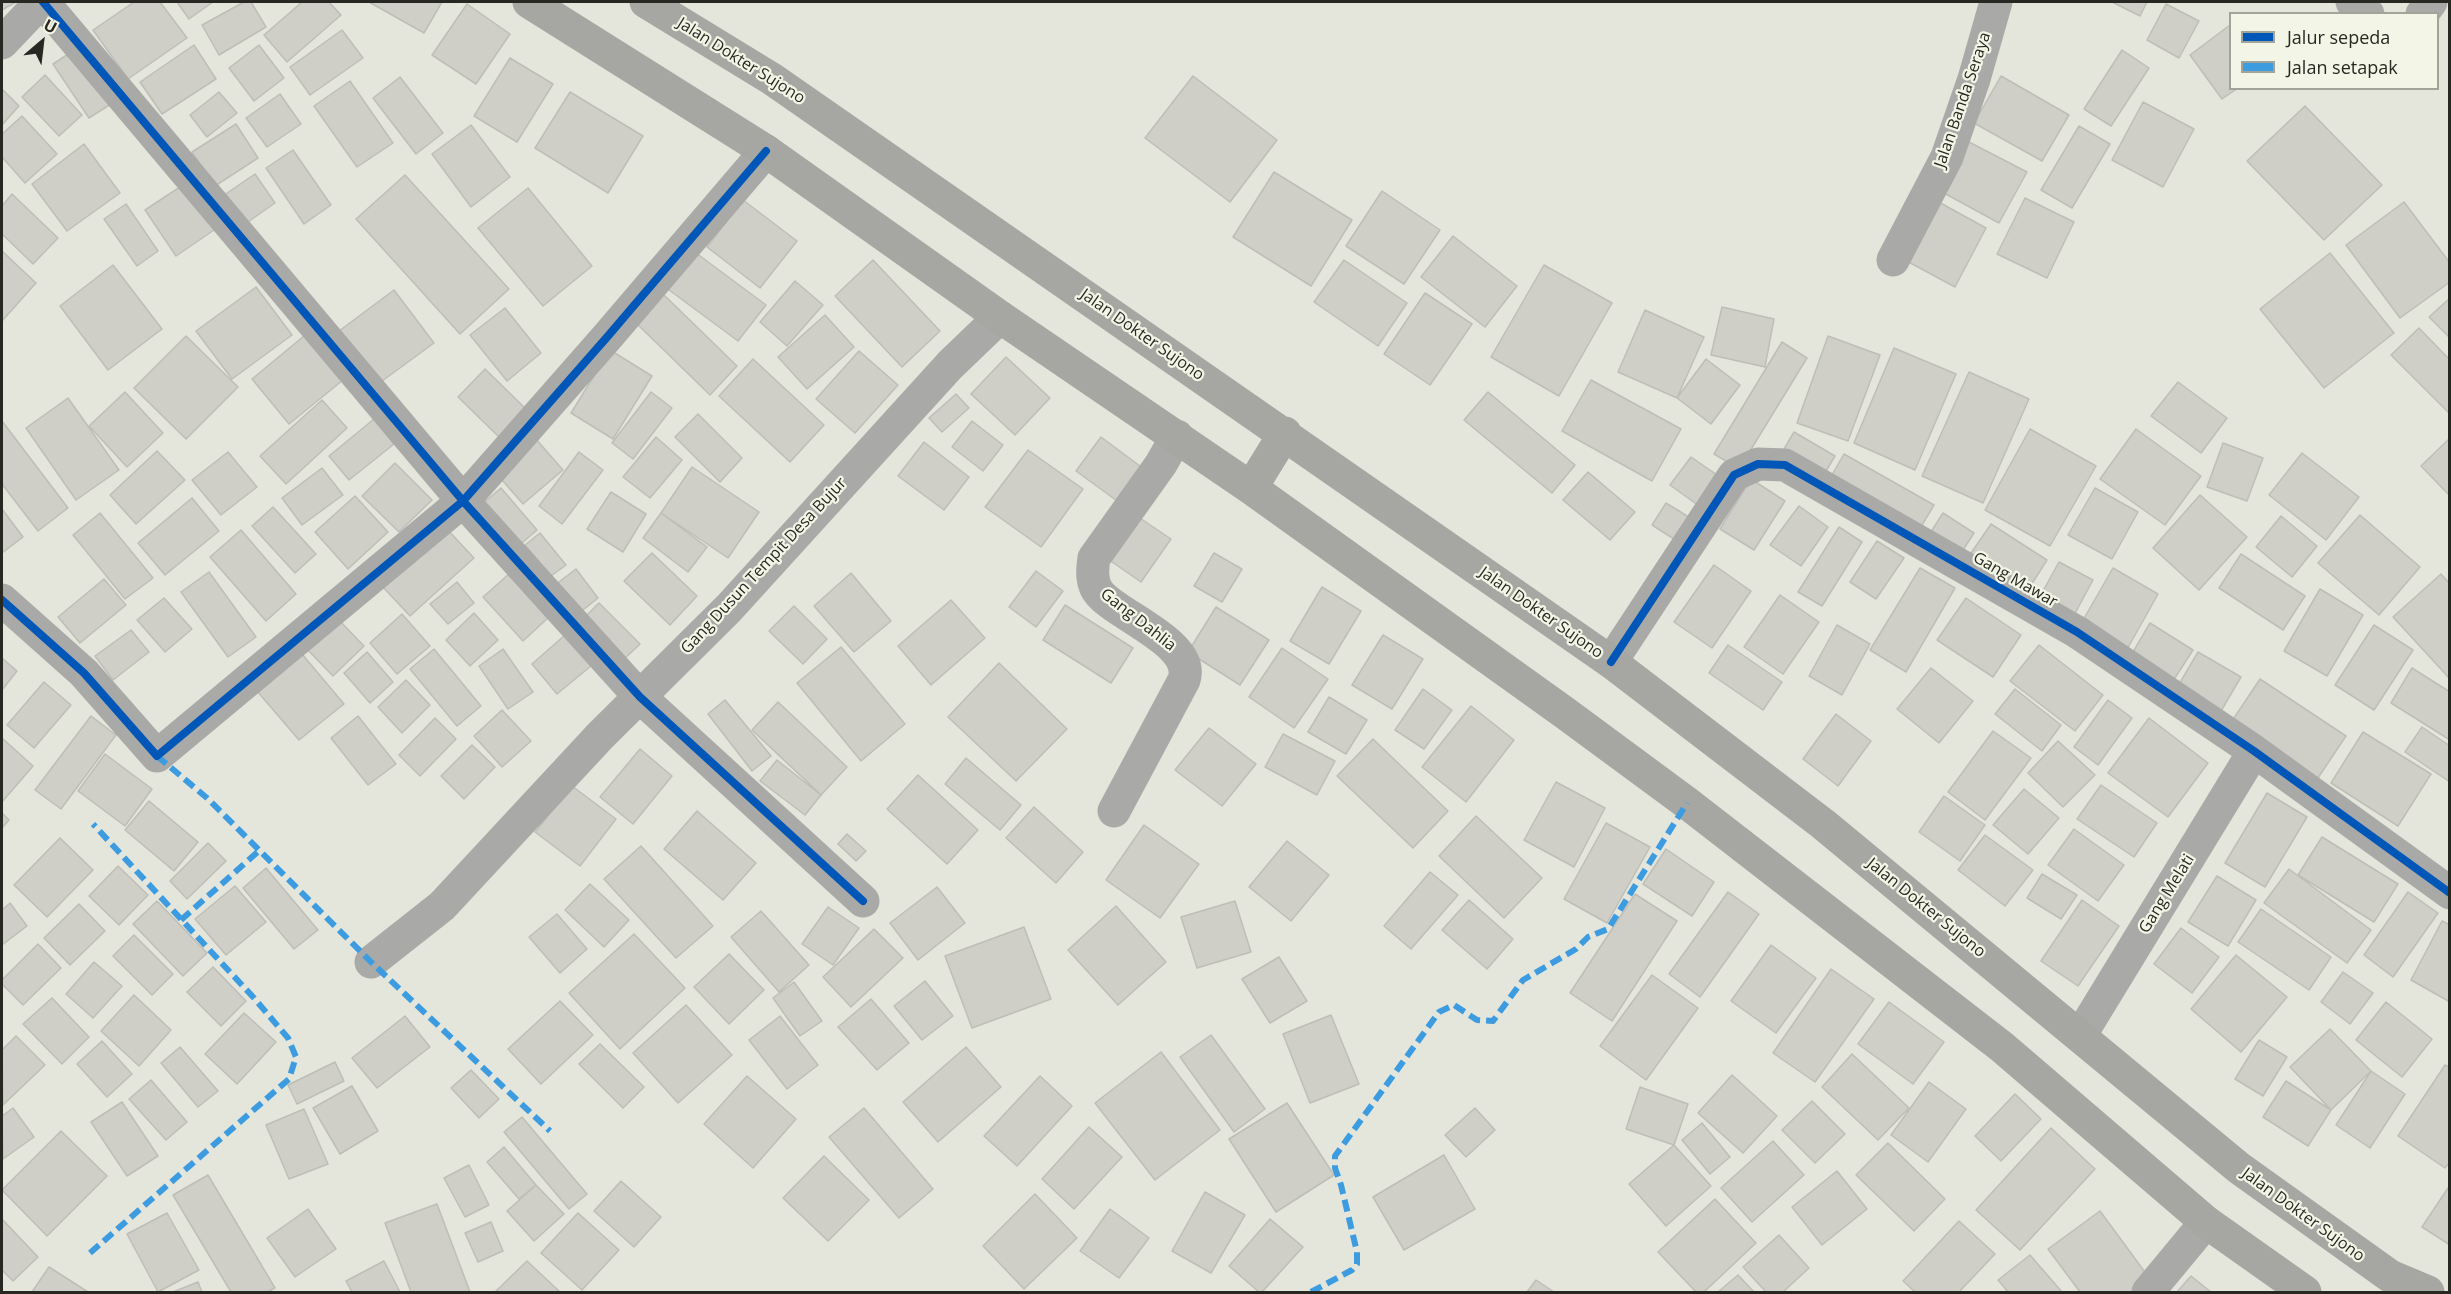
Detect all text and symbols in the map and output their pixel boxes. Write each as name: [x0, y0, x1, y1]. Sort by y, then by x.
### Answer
north arrow: [12, 12, 72, 72]
legend: [2229, 12, 2439, 90]
text: U: [40, 14, 61, 39]
street label: Jalan Dokter Sujono: [674, 14, 808, 108]
text: Jalur sepeda: [2287, 25, 2390, 49]
street label: Jalan Banda Seraya: [1931, 30, 1995, 170]
text: Jalan setapak: [2287, 55, 2398, 79]
street label: Jalan Dokter Sujono: [1076, 285, 1208, 385]
street label: Gang Dusun Tempit Desa Bujur: [677, 474, 851, 658]
street label: Gang Mawar: [1969, 548, 2061, 612]
street label: Jalan Dokter Sujono: [1475, 563, 1607, 663]
street label: Gang Dahlia: [1096, 585, 1180, 655]
street label: Gang Melati: [2135, 851, 2199, 937]
street label: Jalan Dokter Sujono: [1863, 854, 1989, 962]
street label: Jalan Dokter Sujono: [2238, 1164, 2368, 1266]

